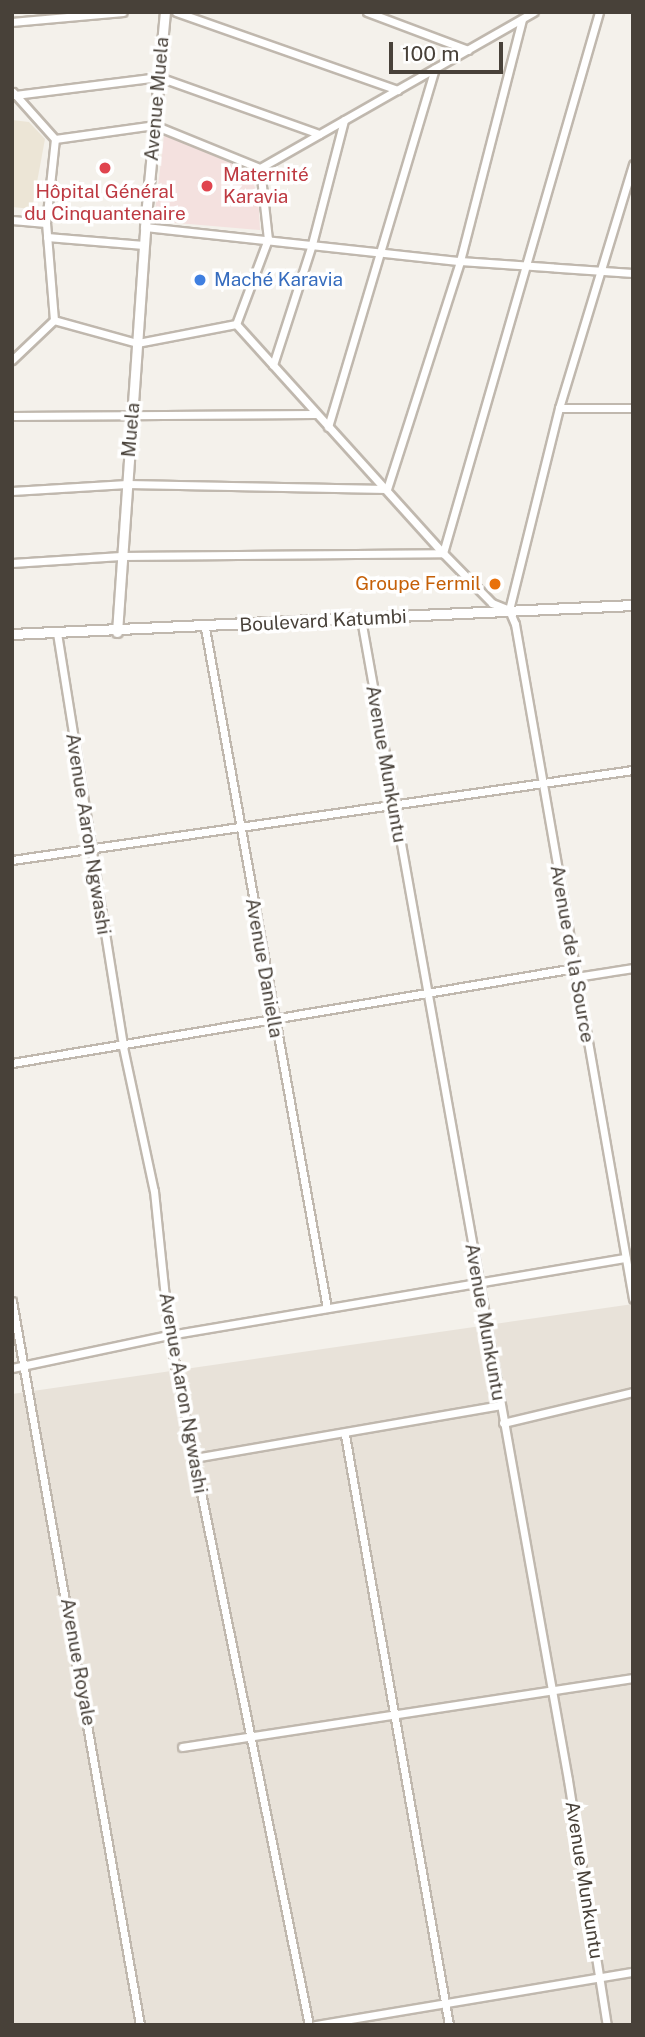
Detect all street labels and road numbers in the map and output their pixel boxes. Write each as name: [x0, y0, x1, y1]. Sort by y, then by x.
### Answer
street label: Avenue Muela: [140, 36, 174, 162]
street label: Muela: [117, 402, 145, 458]
street label: Boulevard Katumbi: [239, 605, 407, 637]
street label: Avenue Munkuntu: [361, 684, 411, 844]
street label: Avenue Aaron Ngwashi: [61, 732, 115, 936]
street label: Avenue de la Source: [545, 863, 599, 1045]
street label: Avenue Daniella: [240, 896, 288, 1040]
street label: Avenue Munkuntu: [460, 1242, 510, 1402]
street label: Avenue Aaron Ngwashi: [154, 1291, 212, 1495]
street label: Avenue Royale: [56, 1596, 100, 1728]
street label: Avenue Munkuntu: [560, 1800, 608, 1960]

